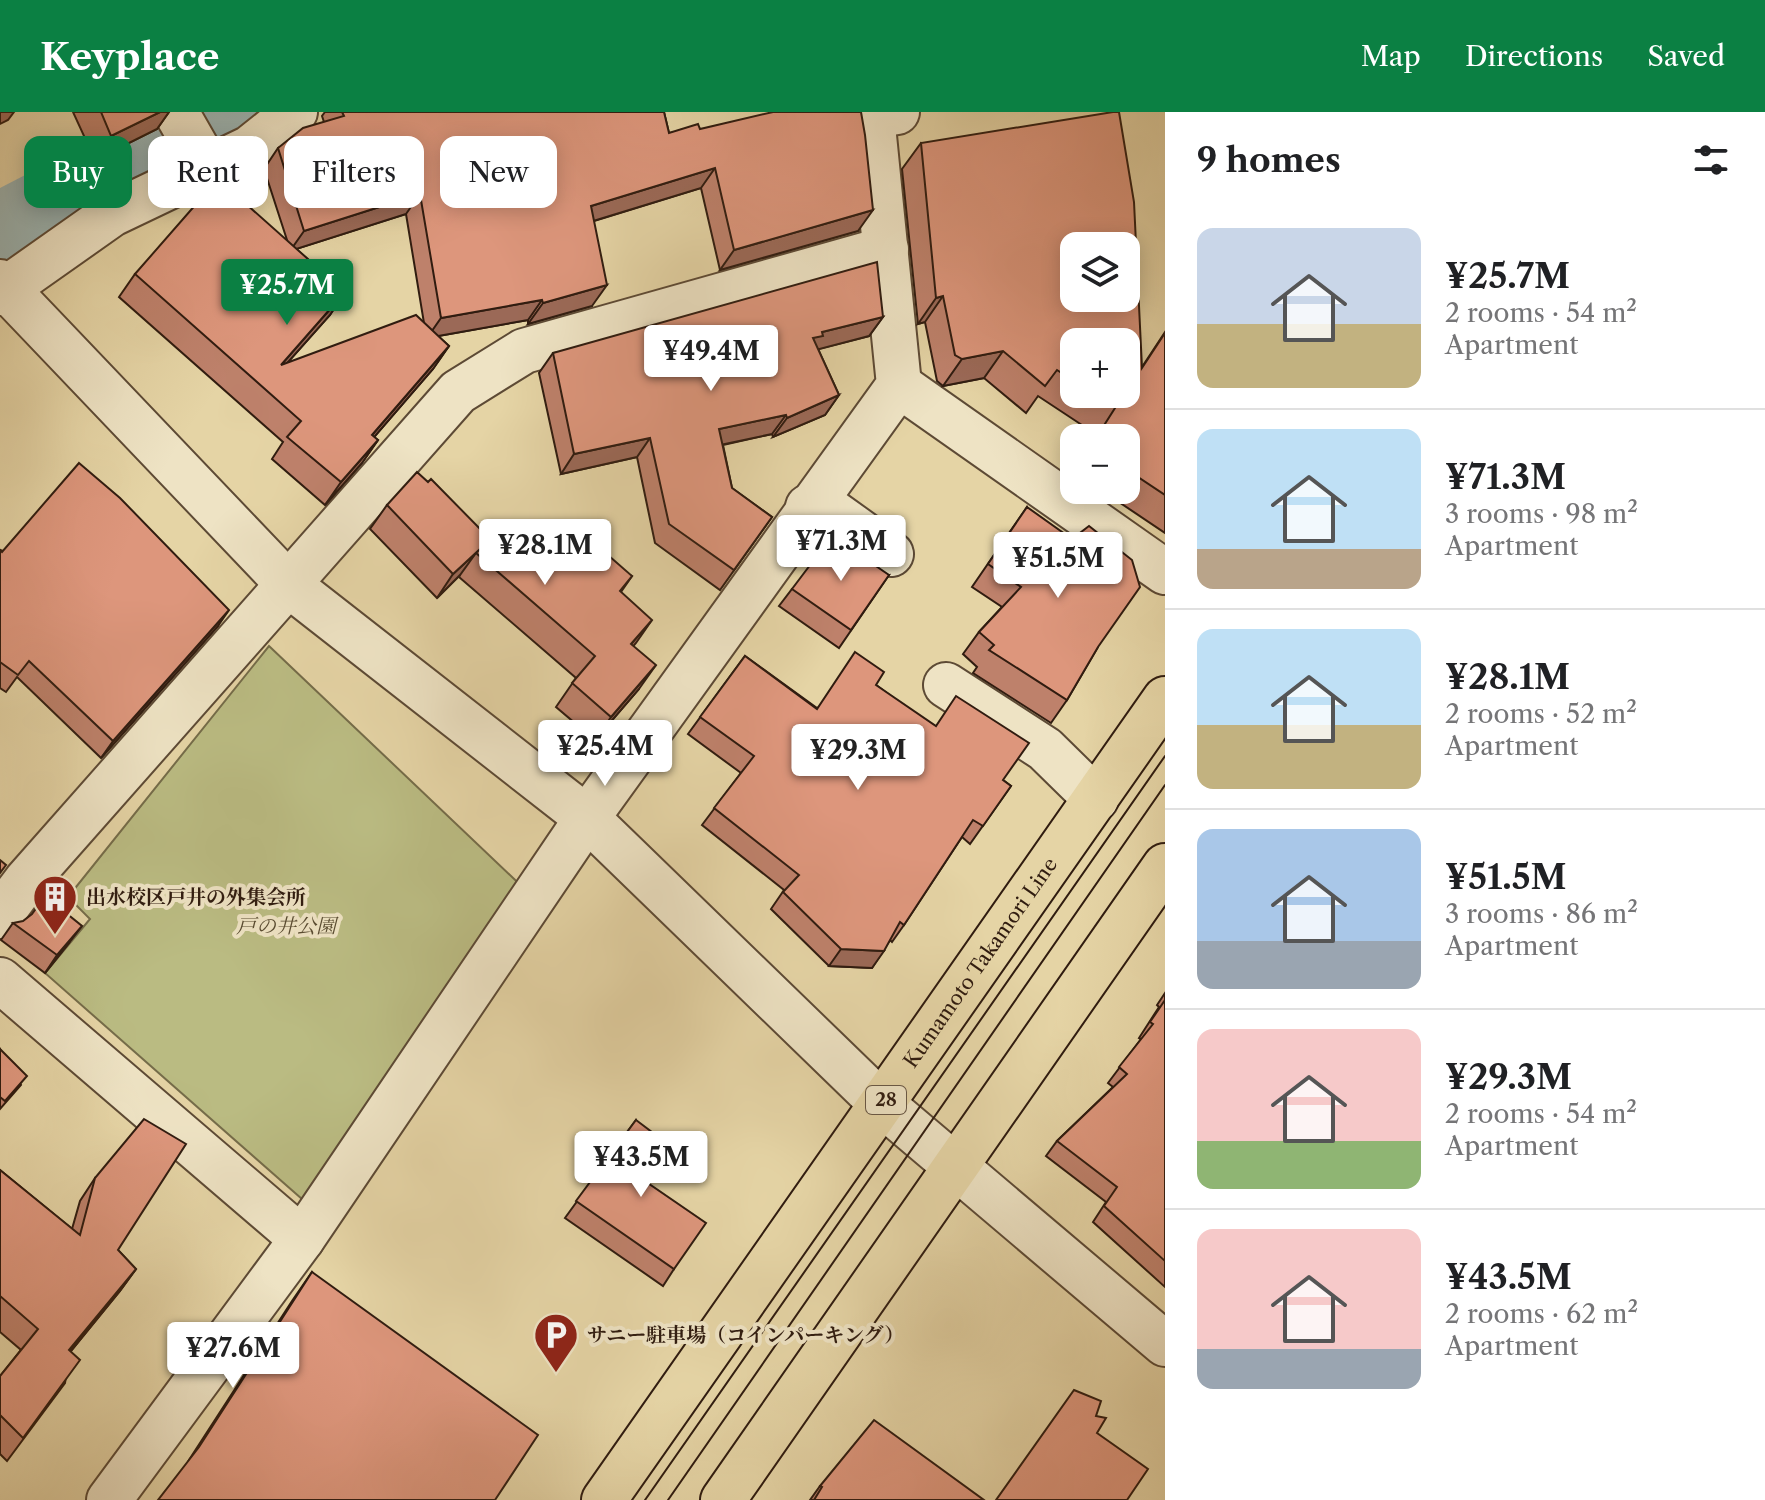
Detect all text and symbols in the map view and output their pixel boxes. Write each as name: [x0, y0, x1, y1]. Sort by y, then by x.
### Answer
text: Keyplace: [40, 33, 219, 80]
text: Map: [1361, 39, 1421, 73]
text: Directions: [1465, 39, 1603, 73]
text: Saved: [1647, 39, 1725, 73]
chip: Buy: [24, 136, 132, 208]
chip: Rent: [148, 136, 268, 208]
chip: Filters: [284, 136, 424, 208]
chip: New: [440, 136, 557, 208]
icon: filters: [1689, 138, 1733, 182]
text: 9 homes: [1197, 139, 1341, 181]
map controls: [1060, 232, 1140, 504]
button: layers: [1060, 232, 1140, 312]
text: ¥25.7M: [1445, 255, 1570, 297]
pin: ¥25.7M: [222, 259, 352, 327]
icon: home: [1261, 260, 1357, 356]
text: ¥25.7M: [239, 269, 335, 301]
text: 2 rooms · 54 m²: [1445, 297, 1637, 329]
pin: ¥49.4M: [646, 325, 776, 393]
button: +: [1060, 328, 1140, 408]
text: Apartment: [1445, 329, 1578, 361]
text: ¥49.4M: [662, 335, 760, 367]
button: −: [1060, 424, 1140, 504]
text: ¥71.3M: [1445, 456, 1566, 498]
icon: home: [1261, 461, 1357, 557]
text: 3 rooms · 98 m²: [1445, 498, 1638, 530]
pin: ¥71.3M: [776, 515, 906, 583]
pin: ¥28.1M: [480, 519, 610, 587]
text: ¥71.3M: [795, 525, 887, 557]
text: ¥28.1M: [497, 529, 593, 561]
text: Apartment: [1445, 530, 1578, 562]
pin: ¥51.5M: [993, 532, 1123, 600]
text: ¥51.5M: [1011, 542, 1105, 574]
text: ¥28.1M: [1445, 656, 1570, 698]
icon: home: [1261, 661, 1357, 757]
text: 2 rooms · 52 m²: [1445, 698, 1637, 730]
pin: ¥25.4M: [540, 720, 670, 788]
pin: ¥29.3M: [793, 724, 923, 792]
text: ¥25.4M: [556, 730, 654, 762]
text: Apartment: [1445, 730, 1578, 762]
text: ¥29.3M: [809, 734, 907, 766]
street label: Kumamoto Takamori Line: [898, 853, 1062, 1072]
text: ¥51.5M: [1445, 856, 1567, 898]
icon: home: [1261, 861, 1357, 957]
building icon: 出水校区戸井の外集会所: [31, 873, 79, 936]
place label: 出水校区戸井の外集会所: [86, 885, 306, 909]
text: 3 rooms · 86 m²: [1445, 898, 1638, 930]
park label: 戸の井公園: [236, 914, 339, 938]
text: Apartment: [1445, 930, 1578, 962]
text: ¥29.3M: [1445, 1056, 1572, 1098]
icon: home: [1261, 1061, 1357, 1157]
road number: 28: [866, 1086, 906, 1114]
text: 2 rooms · 54 m²: [1445, 1098, 1637, 1130]
text: Apartment: [1445, 1130, 1578, 1162]
pin: ¥43.5M: [576, 1131, 706, 1199]
text: ¥43.5M: [592, 1141, 690, 1173]
text: ¥43.5M: [1445, 1256, 1572, 1298]
icon: home: [1261, 1261, 1357, 1357]
text: 2 rooms · 62 m²: [1445, 1298, 1638, 1330]
parking icon: サニー駐車場（コインパーキング）: [532, 1311, 580, 1374]
pin: ¥27.6M: [168, 1322, 298, 1390]
place label: サニー駐車場（コインパーキング）: [587, 1323, 904, 1347]
text: Apartment: [1445, 1330, 1578, 1362]
text: ¥27.6M: [185, 1332, 281, 1364]

